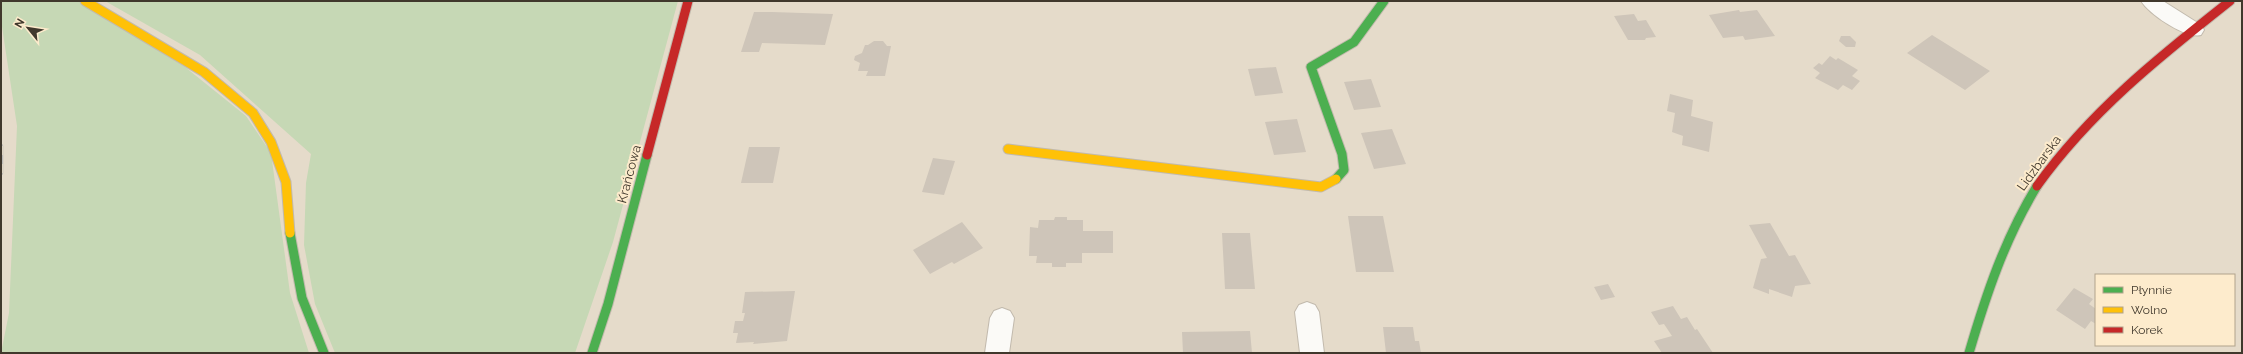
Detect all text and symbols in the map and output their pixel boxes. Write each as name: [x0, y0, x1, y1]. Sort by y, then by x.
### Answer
north arrow: [8, 8, 48, 48]
text: N: [12, 16, 28, 30]
street label: Lidzbarska: [2014, 132, 2064, 194]
street label: Krańcowa: [614, 143, 644, 205]
legend: [2095, 274, 2235, 346]
text: Płynnie: [2131, 283, 2172, 297]
text: Wolno: [2131, 303, 2167, 317]
text: Korek: [2131, 323, 2164, 337]

